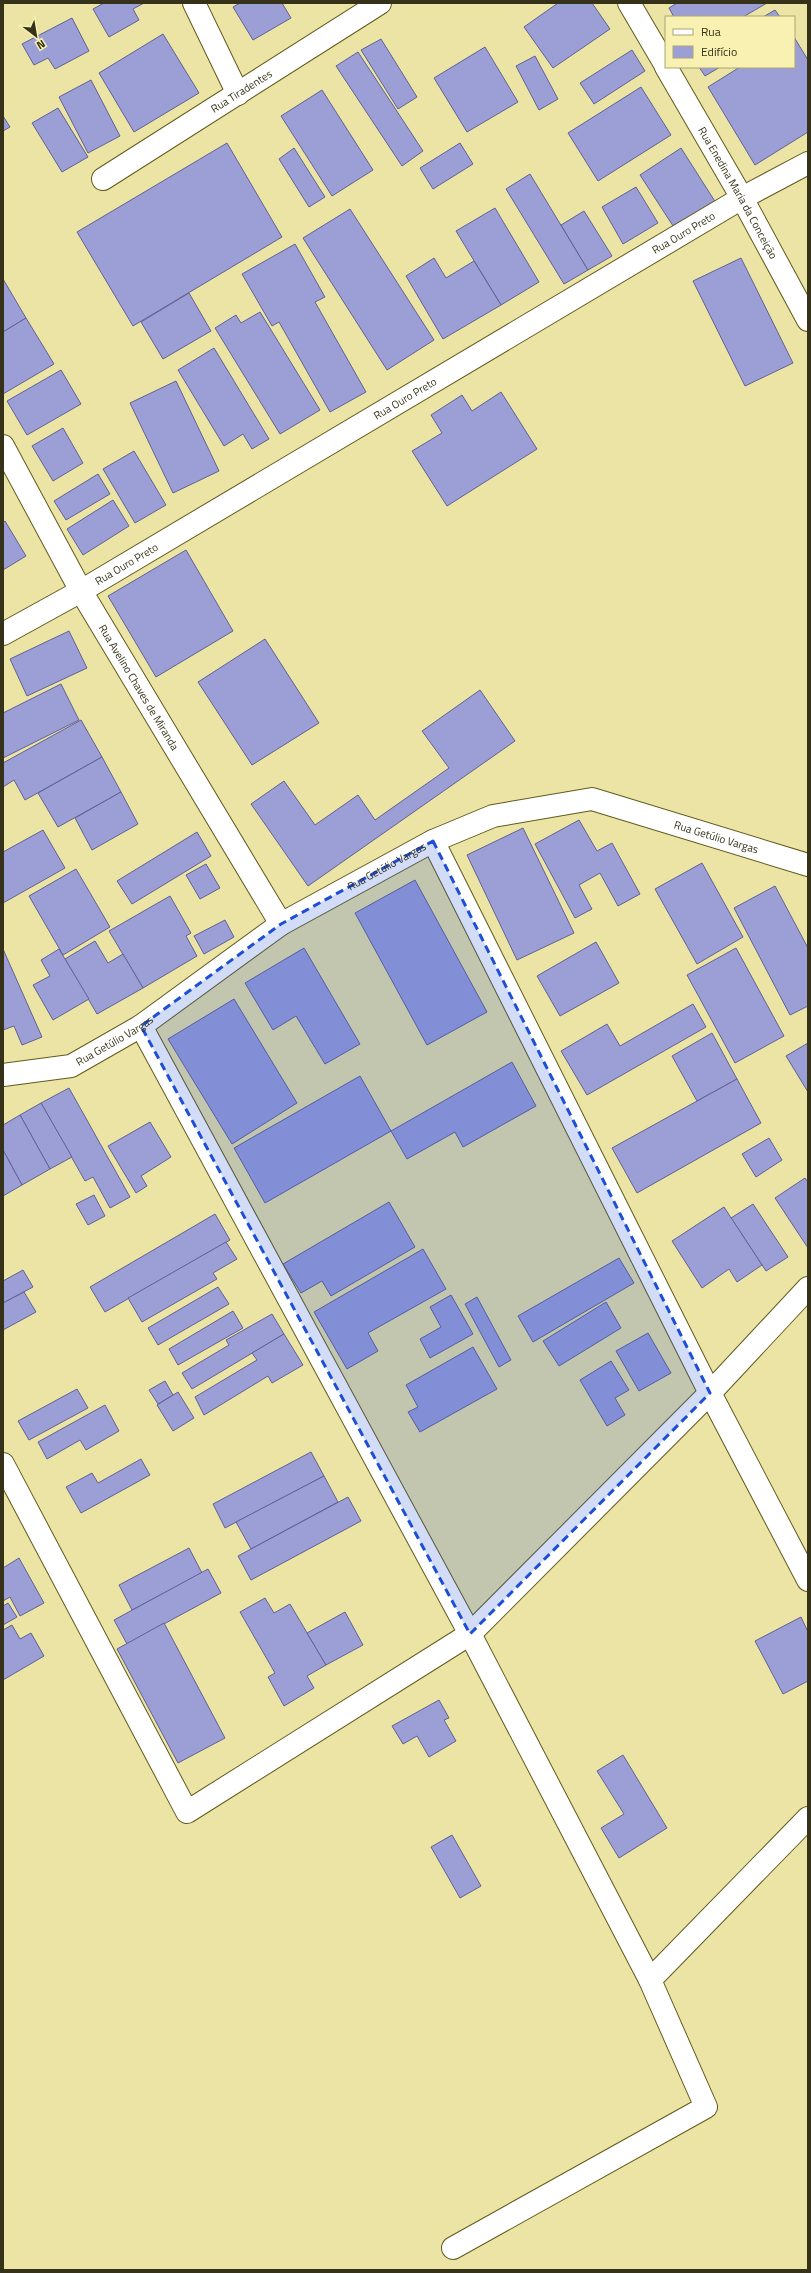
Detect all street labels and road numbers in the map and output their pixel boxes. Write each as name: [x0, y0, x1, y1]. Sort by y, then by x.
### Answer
street label: Rua Tiradentes: [208, 66, 275, 117]
street label: Rua Enedina Maria da Conceição: [694, 124, 782, 262]
street label: Rua Ouro Preto: [649, 208, 718, 258]
street label: Rua Ouro Preto: [370, 373, 440, 423]
street label: Rua Ouro Preto: [92, 539, 161, 589]
street label: Rua Avelino Chaves de Miranda: [95, 621, 183, 754]
street label: Rua Getúlio Vargas: [672, 817, 760, 857]
street label: Rua Getúlio Vargas: [345, 838, 429, 894]
street label: Rua Getúlio Vargas: [73, 1012, 157, 1070]

